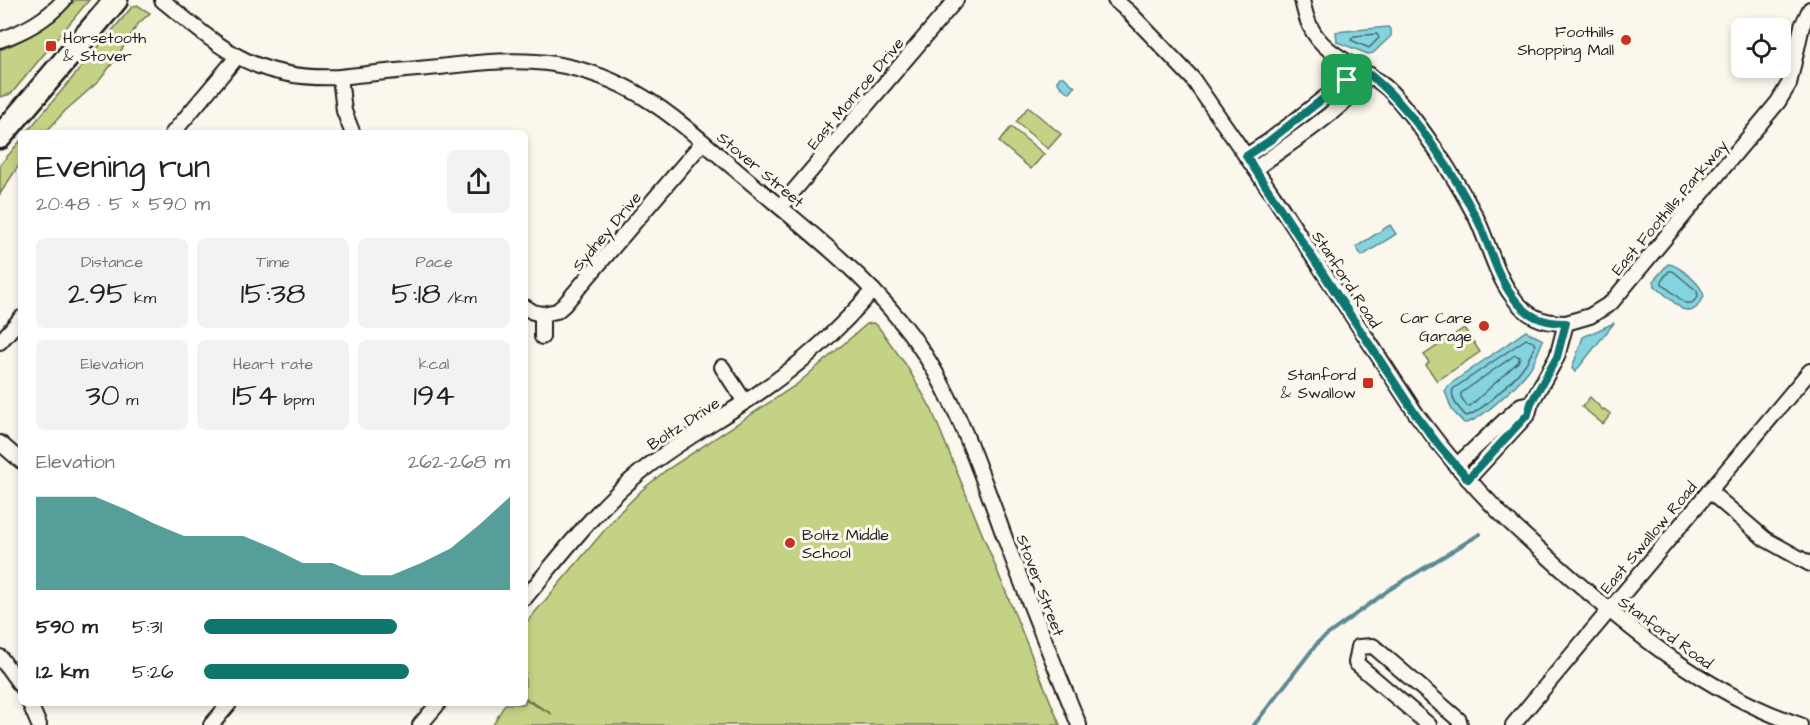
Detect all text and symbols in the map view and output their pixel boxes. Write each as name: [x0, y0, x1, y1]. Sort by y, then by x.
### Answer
map controls: [1731, 18, 1791, 78]
button: locate: [1731, 18, 1791, 78]
place label: Foothills Shopping Mall: [1518, 21, 1614, 62]
place label: Horsetooth & Stover: [63, 27, 146, 67]
street label: East Monroe Drive: [802, 33, 909, 154]
marker: Foothills Shopping Mall: [1619, 33, 1633, 47]
marker: Horsetooth & Stover: [44, 39, 58, 53]
pin: [1321, 54, 1372, 105]
icon: arrive: [1330, 63, 1363, 96]
street label: Stover Street: [712, 127, 809, 213]
street label: East Foothills Parkway: [1606, 135, 1734, 281]
text: Evening run: [36, 144, 210, 190]
button: share: [447, 150, 510, 213]
street label: Sydney Drive: [567, 187, 648, 277]
text: 20:48 · 5 × 590 m: [36, 190, 210, 218]
street label: Stanford Road: [1307, 227, 1386, 332]
text: Distance: [81, 251, 143, 273]
text: Time: [256, 251, 290, 273]
text: Pace: [415, 251, 453, 273]
text: 2.95: [68, 273, 128, 315]
text: 15:38: [241, 273, 305, 315]
text: 5:18: [391, 273, 441, 315]
text: km: [128, 287, 156, 309]
text: /km: [441, 287, 477, 309]
place label: Car Care Garage: [1400, 307, 1472, 348]
marker: Car Care Garage: [1477, 319, 1491, 333]
text: Elevation: [81, 353, 143, 375]
text: Heart rate: [233, 353, 313, 375]
text: kcal: [419, 353, 449, 375]
place label: Stanford & Swallow: [1281, 364, 1356, 404]
text: 30: [85, 375, 120, 417]
text: 154: [232, 375, 277, 417]
text: 194: [413, 375, 455, 417]
marker: Stanford & Swallow: [1361, 376, 1375, 390]
text: m: [120, 389, 139, 411]
text: bpm: [277, 389, 314, 411]
street label: Boltz Drive: [643, 392, 724, 455]
text: Elevation: [36, 448, 115, 476]
text: 262–268 m: [408, 448, 510, 476]
street label: East Swallow Road: [1595, 477, 1702, 598]
place label: Boltz Middle School: [802, 524, 889, 564]
street label: Stover Street: [1011, 531, 1070, 640]
marker: Boltz Middle School: [783, 536, 797, 550]
street label: Stanford Road: [1614, 591, 1717, 675]
text: 590 m: [36, 613, 98, 641]
text: 5:31: [132, 613, 162, 641]
text: 1.2 km: [36, 658, 89, 686]
text: 5:26: [132, 658, 173, 686]

